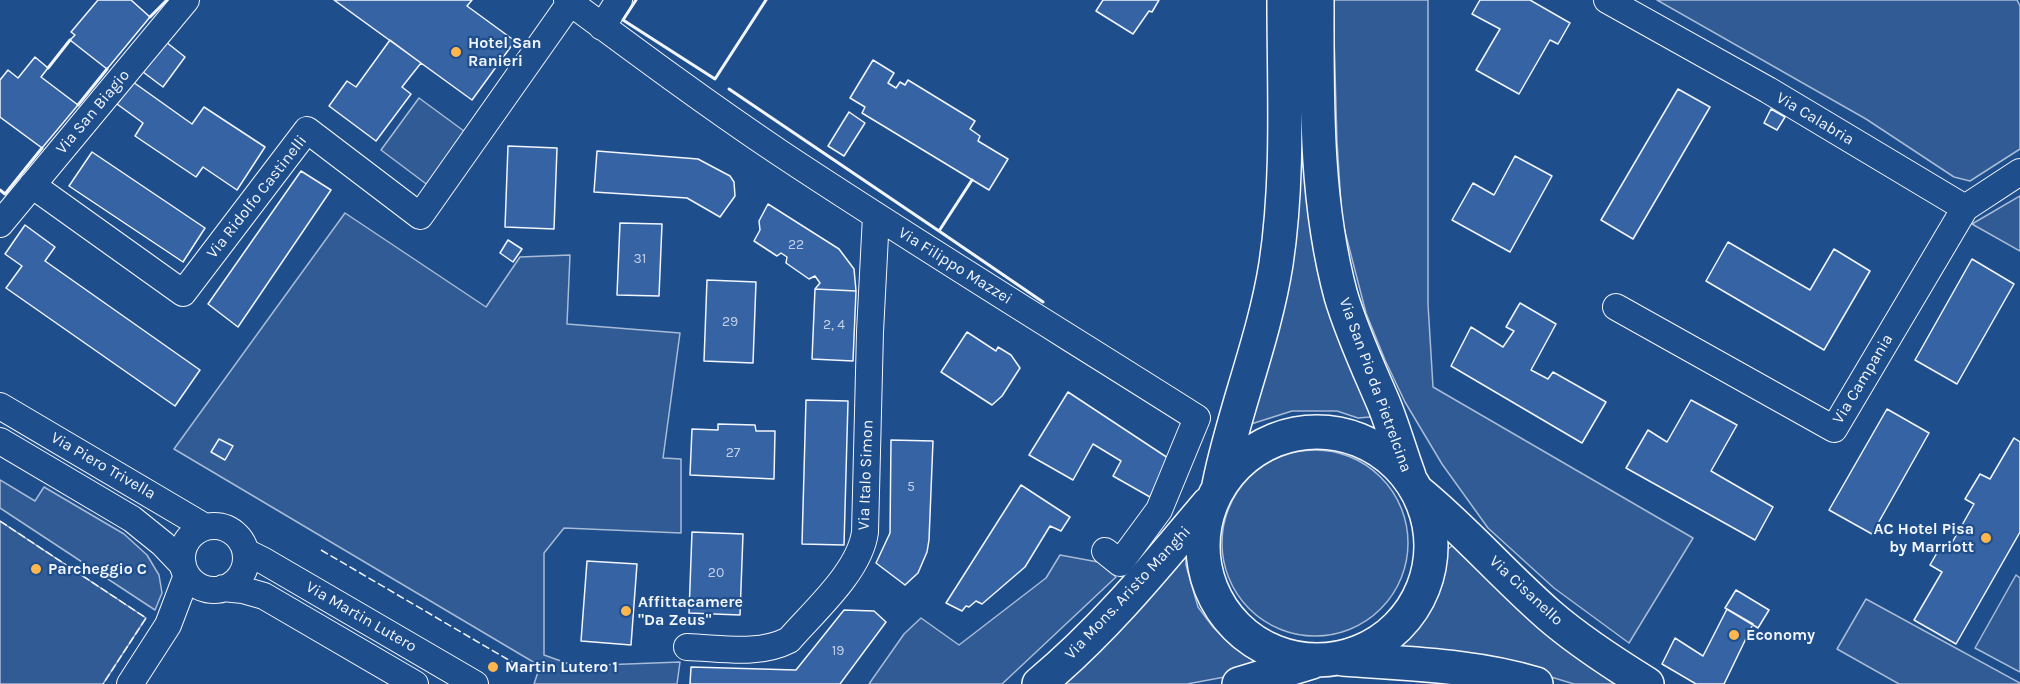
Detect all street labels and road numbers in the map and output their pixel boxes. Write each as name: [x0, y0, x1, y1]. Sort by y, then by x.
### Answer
street label: Via San Biagio: [52, 66, 134, 158]
street label: Via Calabria: [1773, 88, 1857, 150]
street label: Via Ridolfo Castinelli: [203, 132, 311, 262]
street label: Via Filippo Mazzei: [895, 223, 1015, 309]
street label: Via San Pio da Pietrelcina: [1334, 295, 1416, 475]
street label: Via Campania: [1829, 331, 1897, 427]
street label: Via Italo Simon: [854, 419, 878, 531]
street label: Via Piero Trivella: [47, 428, 159, 504]
street label: Via Mons. Aristo Manghi: [1061, 522, 1195, 664]
street label: Via Cisanello: [1485, 552, 1567, 630]
street label: Via Martin Lutero: [302, 578, 420, 656]

